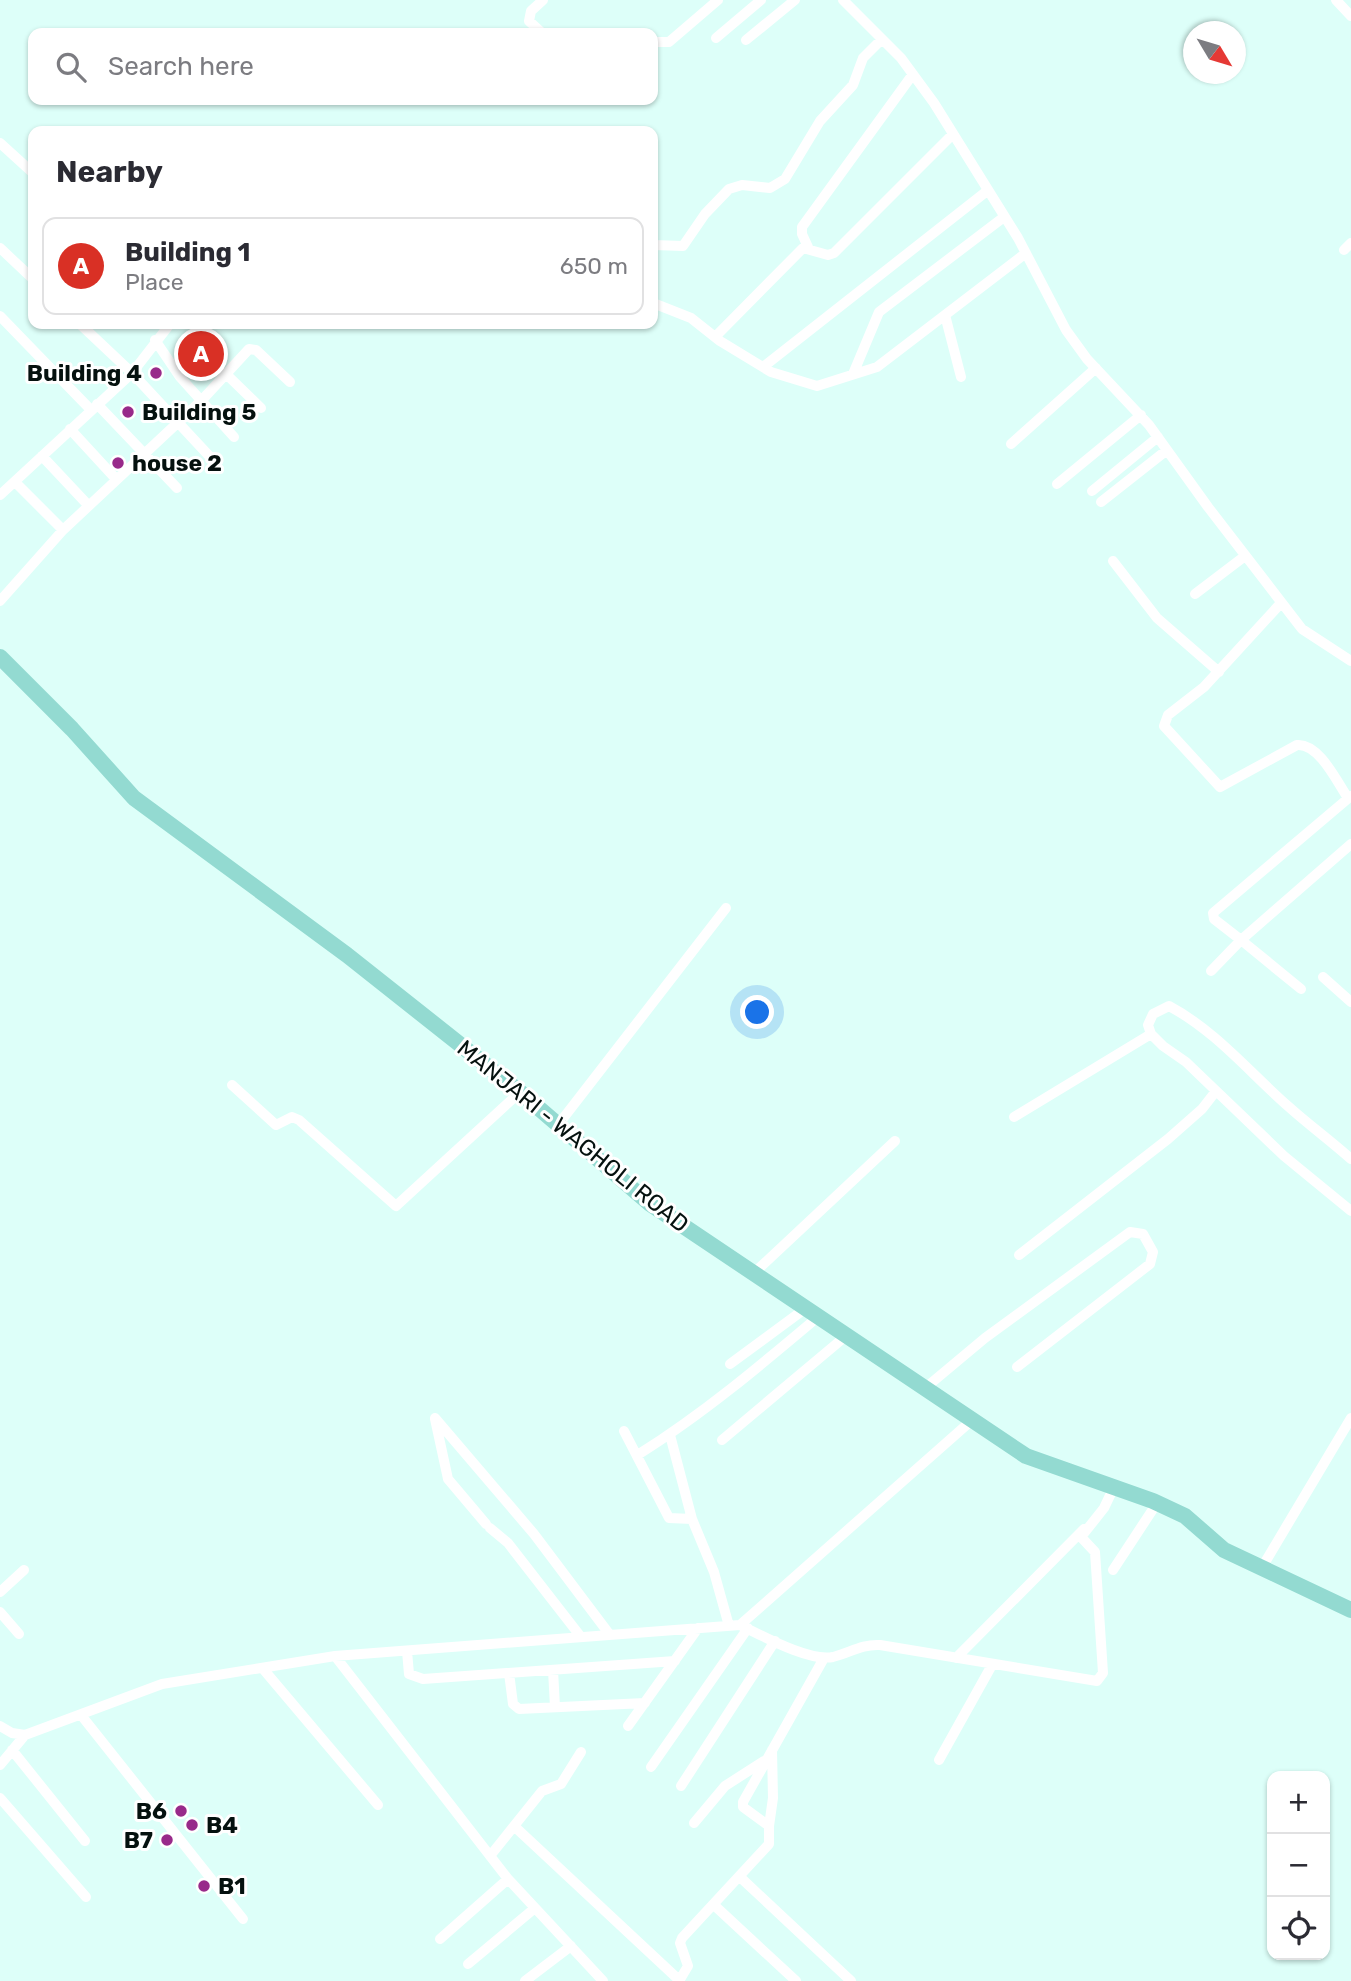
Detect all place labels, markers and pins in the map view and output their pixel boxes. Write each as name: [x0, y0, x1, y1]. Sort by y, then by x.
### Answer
pin: A: [178, 328, 224, 380]
place label: Building 4: [27, 359, 142, 387]
marker: Building 4: [148, 365, 164, 381]
place label: Building 5: [142, 398, 256, 426]
marker: Building 5: [120, 404, 136, 420]
place label: house 2: [132, 449, 222, 477]
marker: house 2: [110, 455, 126, 471]
place label: B6: [136, 1797, 167, 1825]
marker: B6: [173, 1803, 189, 1819]
place label: B4: [206, 1811, 238, 1839]
marker: B4: [184, 1817, 200, 1833]
place label: B7: [124, 1826, 153, 1854]
marker: B7: [159, 1832, 175, 1848]
place label: B1: [218, 1872, 246, 1900]
marker: B1: [196, 1878, 212, 1894]

